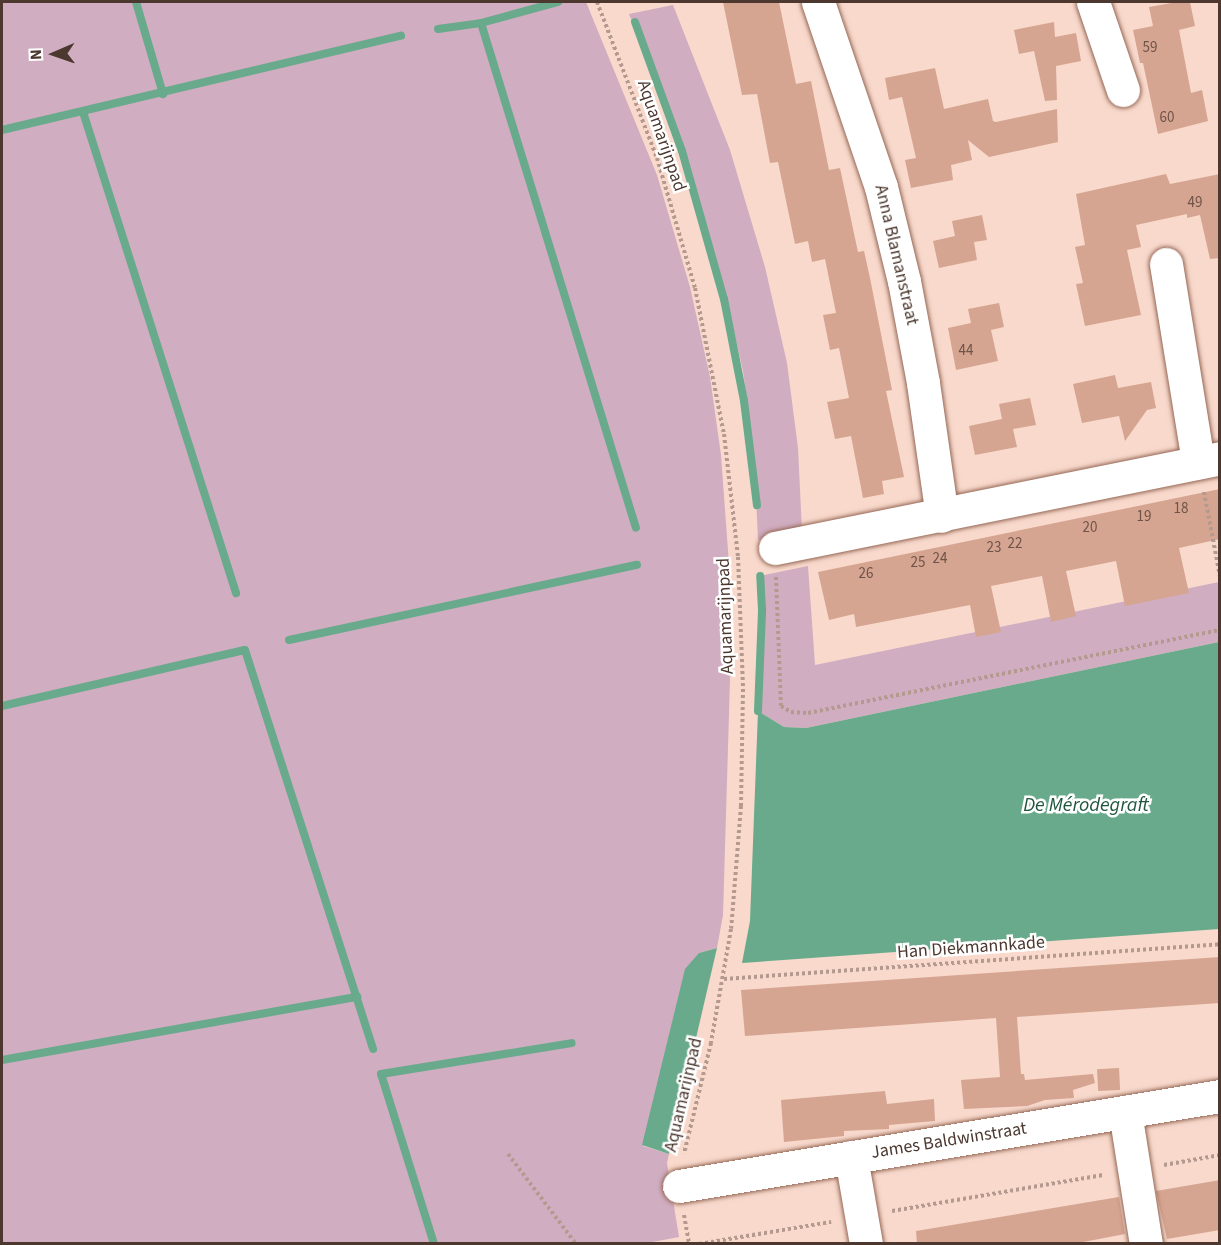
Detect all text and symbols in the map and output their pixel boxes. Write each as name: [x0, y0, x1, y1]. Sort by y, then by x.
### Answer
north arrow: [24, 24, 84, 84]
house number: 59: [1143, 39, 1157, 57]
text: N: [25, 49, 47, 60]
street label: Aquamarijnpad: [632, 77, 690, 195]
house number: 60: [1160, 109, 1174, 127]
street label: Anna Blamanstraat: [869, 183, 923, 327]
house number: 49: [1188, 194, 1202, 212]
house number: 44: [959, 342, 973, 360]
house number: 18: [1174, 500, 1188, 518]
house number: 19: [1137, 508, 1151, 526]
house number: 20: [1083, 519, 1097, 537]
house number: 22: [1008, 535, 1022, 553]
house number: 23: [987, 539, 1001, 557]
house number: 24: [933, 550, 947, 568]
house number: 25: [911, 554, 925, 572]
street label: Aquamarijnpad: [713, 557, 739, 675]
house number: 26: [859, 565, 873, 583]
water label: De Mérodegraft: [1023, 793, 1149, 817]
street label: Han Diekmannkade: [896, 932, 1046, 964]
street label: Aquamarijnpad: [660, 1036, 708, 1154]
street label: James Baldwinstraat: [870, 1118, 1028, 1164]

